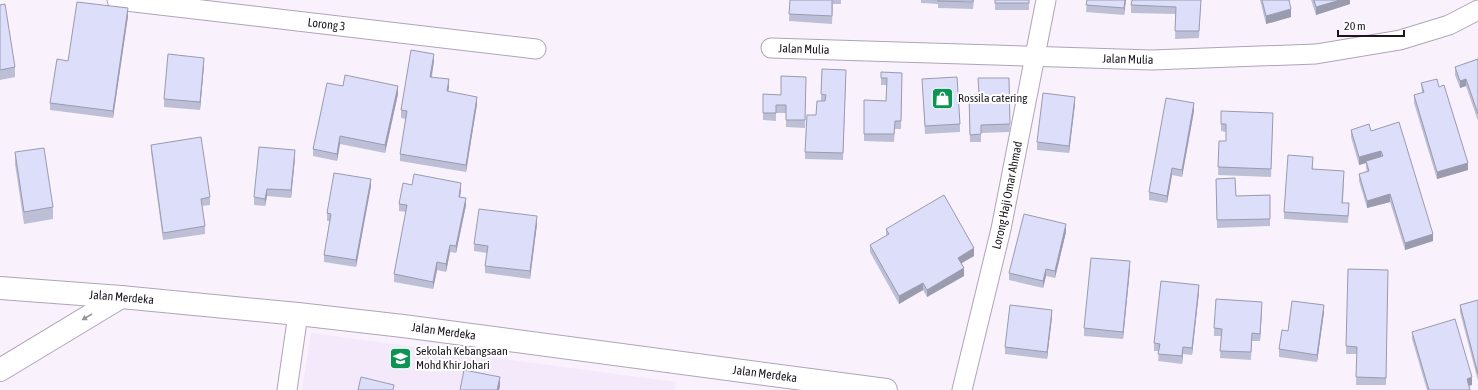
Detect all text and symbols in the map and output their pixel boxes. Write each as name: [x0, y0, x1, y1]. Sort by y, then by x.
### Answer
scale bar: [1338, 12, 1404, 38]
street label: Lorong 3: [307, 15, 346, 34]
text: 20 m: [1344, 19, 1366, 33]
street label: Jalan Mulia: [778, 41, 830, 57]
street label: Jalan Mulia: [1102, 51, 1154, 67]
shop icon: Rossila catering: [930, 85, 956, 111]
place label: Rossila catering: [958, 91, 1028, 105]
street label: Lorong Haji Omar Ahmad: [989, 140, 1025, 251]
street label: Jalan Merdeka: [89, 288, 155, 307]
one-way arrow: [81, 314, 93, 321]
street label: Jalan Merdeka: [411, 320, 477, 343]
place label: Sekolah Kebangsaan Mohd Khir Johari: [416, 344, 508, 372]
school or university icon: Sekolah Kebangsaan Mohd Khir Johari: [387, 345, 413, 371]
street label: Jalan Merdeka: [732, 363, 798, 385]

